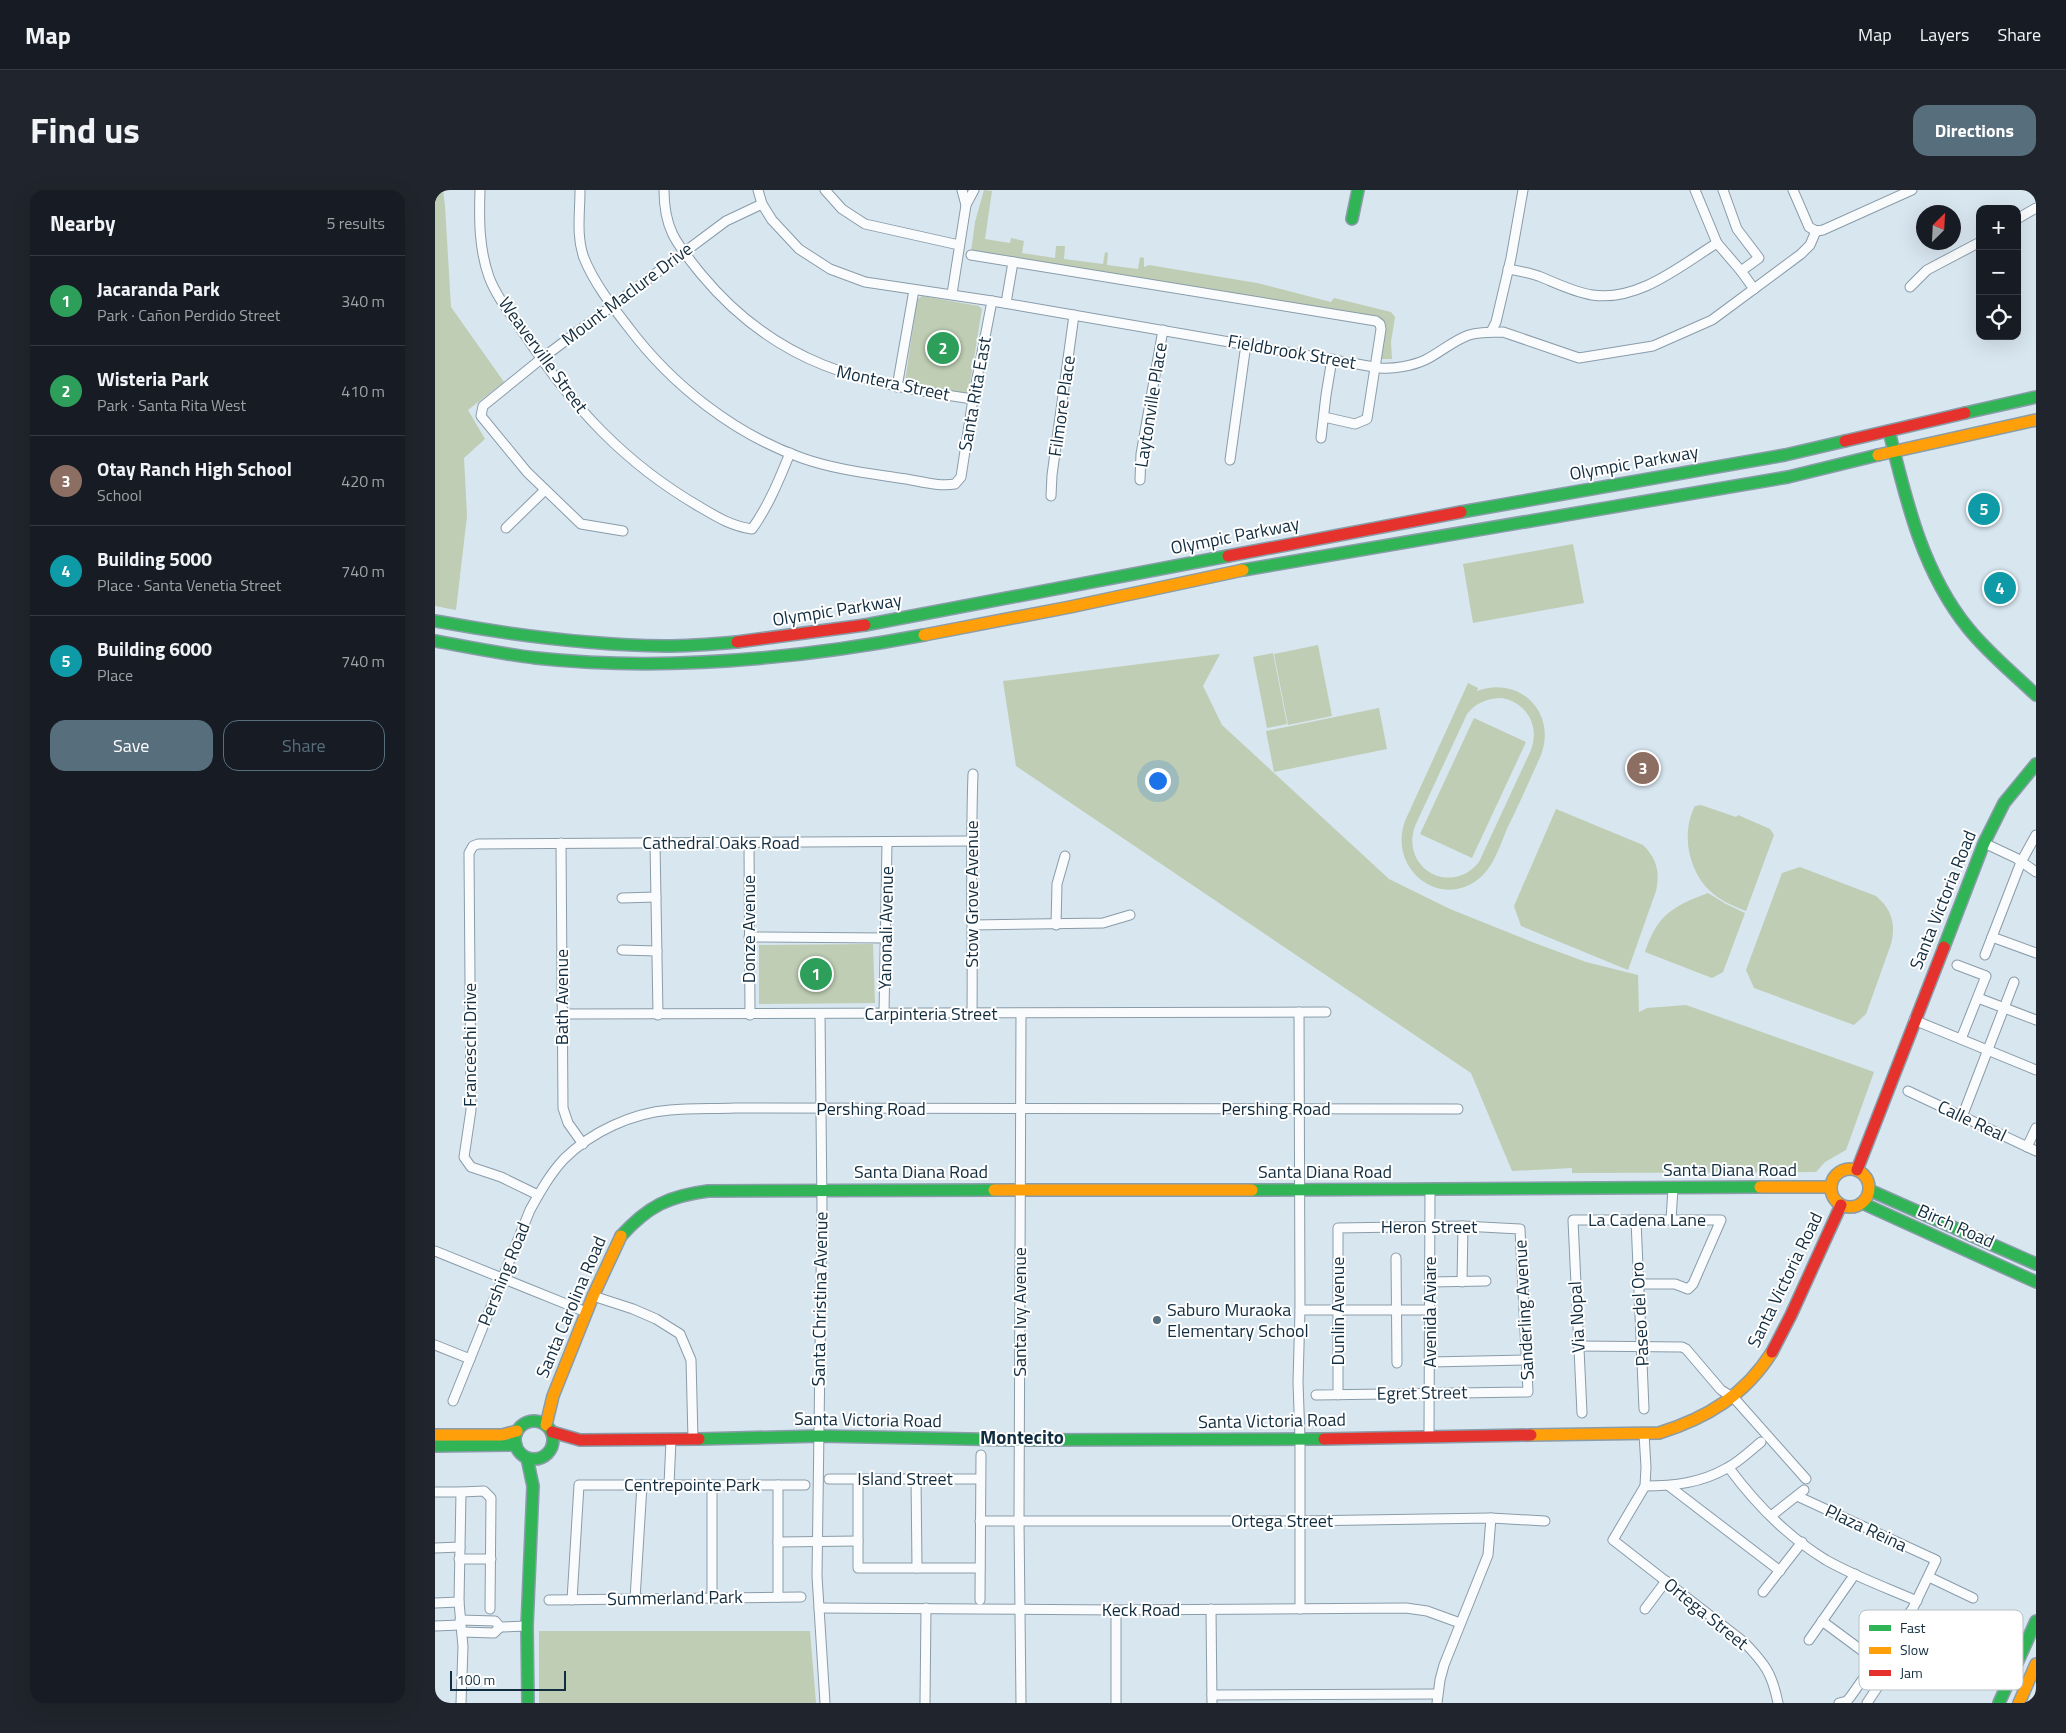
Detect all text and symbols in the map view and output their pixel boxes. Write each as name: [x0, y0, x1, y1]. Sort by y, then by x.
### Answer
text: Map: [25, 17, 71, 53]
text: Map: [1858, 21, 1892, 48]
text: Layers: [1920, 21, 1969, 48]
text: Share: [1997, 21, 2041, 48]
text: Find us: [30, 103, 140, 157]
button: Directions: [1913, 105, 2036, 156]
north arrow: [1916, 205, 1961, 250]
map controls: [1976, 205, 2021, 340]
button: +: [1976, 205, 2021, 250]
text: Nearby: [50, 207, 115, 239]
text: 5 results: [326, 211, 385, 235]
street label: Mount Maclure Drive: [555, 235, 698, 352]
button: −: [1976, 250, 2021, 295]
text: Jacaranda Park: [97, 274, 220, 303]
text: 1: [62, 289, 70, 313]
text: 340 m: [341, 289, 385, 313]
street label: Weaverville Street: [492, 291, 595, 419]
button: locate: [1976, 295, 2021, 340]
text: Park · Cañon Perdido Street: [97, 303, 281, 327]
street label: Fieldbrook Street: [1226, 327, 1359, 376]
pin: 2: [927, 329, 959, 367]
street label: Santa Rita East: [951, 334, 998, 453]
street label: Laytonville Place: [1127, 340, 1174, 469]
street label: Filmore Place: [1041, 354, 1082, 458]
street label: Montera Street: [834, 357, 953, 408]
text: Wisteria Park: [97, 364, 209, 393]
text: 2: [62, 379, 70, 403]
text: 410 m: [341, 379, 385, 403]
text: Park · Santa Rita West: [97, 393, 246, 417]
street label: Olympic Parkway: [1567, 438, 1701, 487]
text: Otay Ranch High School: [97, 454, 292, 483]
text: 3: [62, 469, 70, 493]
text: 420 m: [341, 469, 385, 493]
text: School: [97, 483, 142, 507]
pin: 5: [1968, 490, 2000, 528]
street label: Olympic Parkway: [1168, 510, 1302, 561]
text: Building 5000: [97, 544, 212, 573]
text: 4: [62, 559, 70, 583]
text: 740 m: [341, 559, 385, 583]
pin: 4: [1984, 569, 2016, 607]
text: Place · Santa Venetia Street: [97, 573, 281, 597]
street label: Olympic Parkway: [770, 586, 904, 633]
text: Building 6000: [97, 634, 212, 663]
text: 5: [62, 649, 70, 673]
text: 740 m: [341, 649, 385, 673]
text: Place: [97, 663, 133, 687]
button: Save: [50, 720, 213, 771]
button: Share: [223, 720, 385, 771]
pin: 3: [1627, 749, 1659, 787]
your location: [1145, 768, 1171, 794]
street label: Stow Grove Avenue: [958, 820, 985, 968]
street label: Santa Victoria Road: [1902, 826, 1983, 973]
street label: Cathedral Oaks Road: [642, 829, 800, 856]
street label: Yanonali Avenue: [871, 866, 900, 990]
street label: Donze Avenue: [735, 875, 762, 983]
street label: Bath Avenue: [548, 949, 575, 1045]
pin: 1: [800, 955, 832, 993]
street label: Franceschi Drive: [456, 983, 483, 1107]
street label: Carpinteria Street: [864, 1000, 998, 1027]
street label: Calle Real: [1933, 1093, 2011, 1148]
street label: Pershing Road: [816, 1095, 926, 1122]
street label: Pershing Road: [1221, 1095, 1331, 1122]
street label: Santa Diana Road: [1663, 1156, 1797, 1183]
street label: Santa Diana Road: [854, 1158, 988, 1185]
street label: Santa Diana Road: [1258, 1158, 1392, 1185]
street label: Birch Road: [1913, 1197, 1999, 1254]
street label: La Cadena Lane: [1588, 1206, 1706, 1233]
street label: Santa Victoria Road: [1740, 1207, 1829, 1352]
street label: Santa Christina Avenue: [804, 1211, 835, 1387]
street label: Heron Street: [1381, 1213, 1478, 1240]
street label: Pershing Road: [470, 1218, 537, 1330]
street label: Santa Carolina Road: [528, 1232, 613, 1382]
street label: Sanderling Avenue: [1506, 1239, 1541, 1381]
street label: Santa Ivy Avenue: [1006, 1247, 1033, 1377]
street label: Avenida Aviare: [1416, 1256, 1443, 1368]
street label: Dunlin Avenue: [1324, 1257, 1351, 1365]
street label: Paseo del Oro: [1623, 1261, 1656, 1367]
street label: Via Nopal: [1561, 1281, 1592, 1354]
place label: Saburo Muraoka Elementary School: [1167, 1296, 1309, 1344]
marker: Saburo Muraoka Elementary School: [1151, 1314, 1163, 1326]
street label: Egret Street: [1376, 1378, 1468, 1407]
street label: Santa Victoria Road: [794, 1405, 942, 1434]
street label: Santa Victoria Road: [1198, 1406, 1346, 1435]
district label: Montecito: [980, 1422, 1064, 1451]
street label: Island Street: [857, 1465, 953, 1492]
street label: Centrepointe Park: [624, 1471, 760, 1498]
street label: Plaza Reina: [1821, 1497, 1912, 1558]
street label: Ortega Street: [1231, 1507, 1334, 1534]
street label: Ortega Street: [1658, 1571, 1755, 1657]
street label: Summerland Park: [607, 1583, 743, 1612]
street label: Keck Road: [1102, 1596, 1180, 1623]
legend: [1859, 1610, 2023, 1690]
text: Fast: [1900, 1617, 1925, 1638]
text: Slow: [1900, 1639, 1929, 1660]
text: Jam: [1900, 1662, 1923, 1683]
scale bar: [450, 1668, 566, 1691]
text: 100 m: [457, 1669, 495, 1690]

